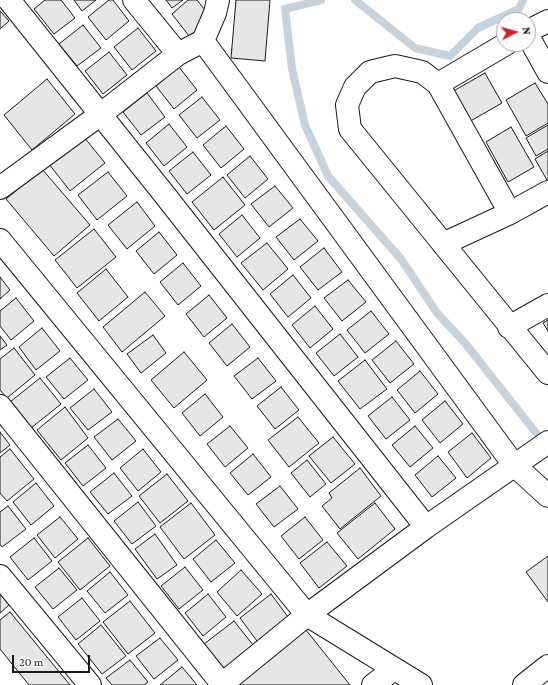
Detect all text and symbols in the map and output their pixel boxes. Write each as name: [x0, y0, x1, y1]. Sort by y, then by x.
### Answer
north arrow: [496, 12, 536, 52]
text: N: [521, 26, 533, 35]
scale bar: [14, 647, 92, 673]
text: 20 m: [19, 655, 43, 669]

